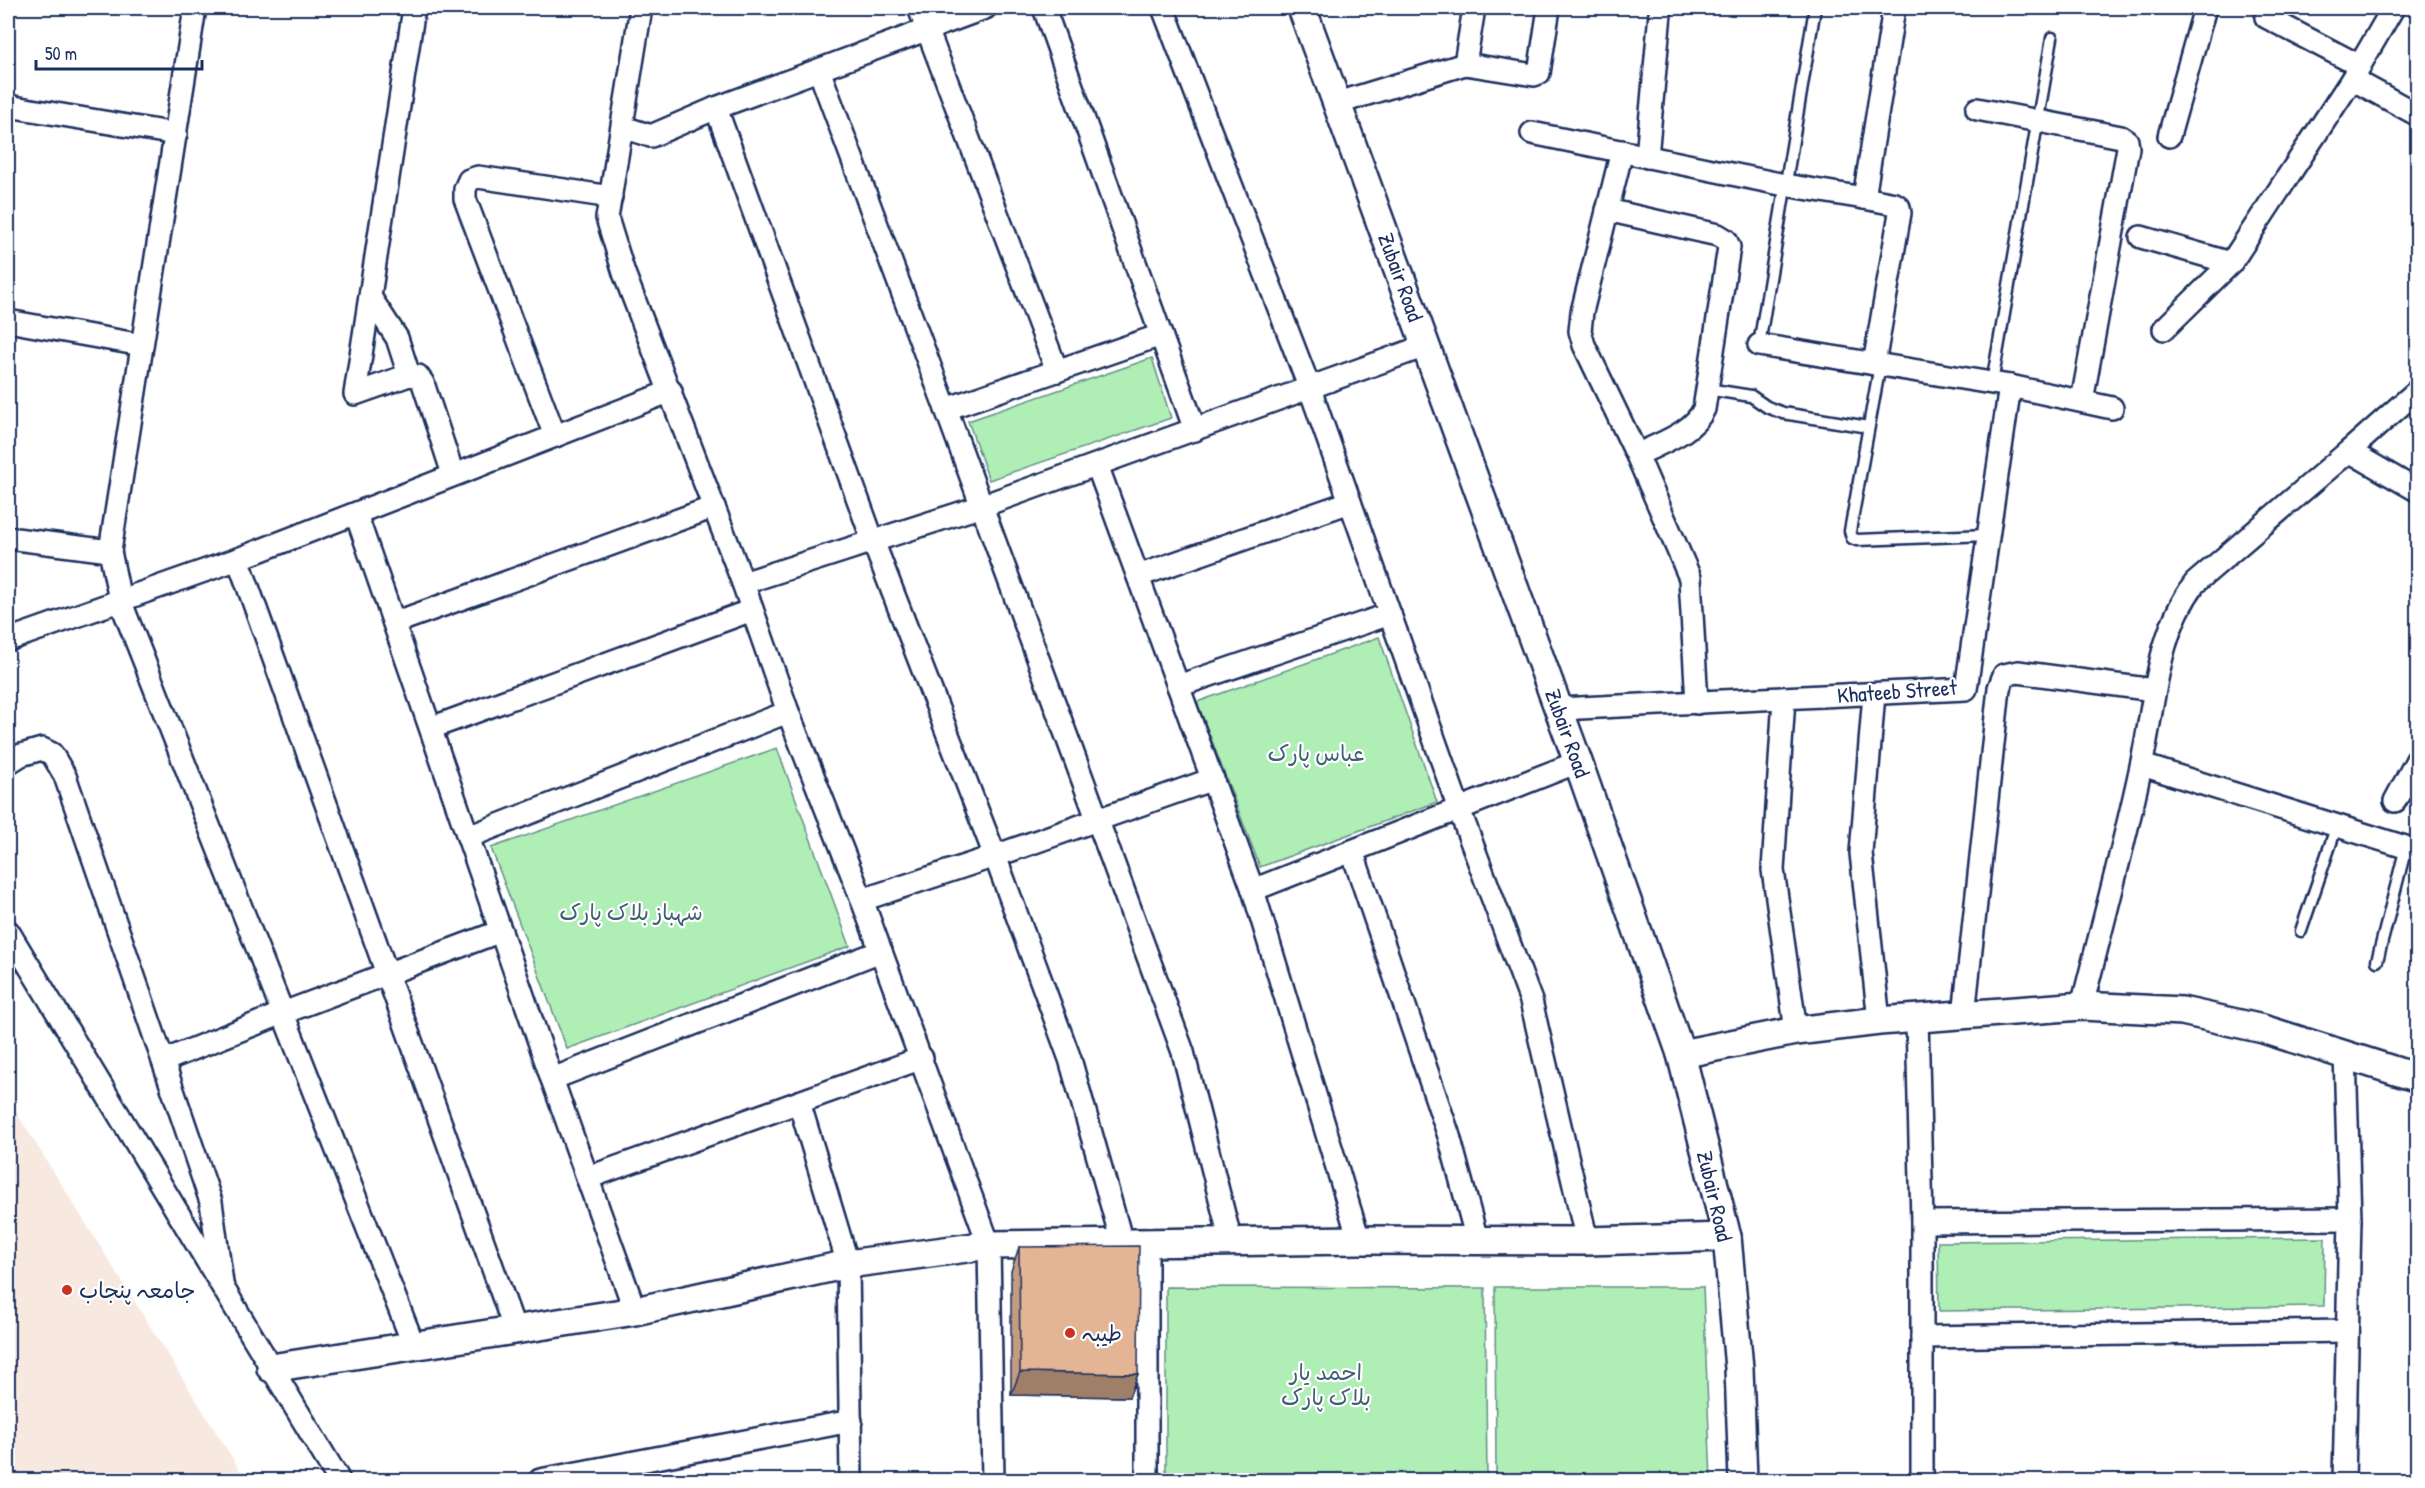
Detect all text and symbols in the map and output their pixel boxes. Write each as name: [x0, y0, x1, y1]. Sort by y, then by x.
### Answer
scale bar: [36, 33, 202, 71]
text: 50 m: [45, 41, 77, 66]
street label: Zubair Road: [1371, 229, 1431, 326]
street label: Khateeb Street: [1836, 672, 1958, 710]
street label: Zubair Road: [1538, 685, 1598, 782]
park label: عباس پارک: [1267, 738, 1365, 768]
park label: شہباز بلاک پارک: [559, 897, 703, 927]
street label: Zubair Road: [1690, 1148, 1740, 1245]
place label: جامعہ پنجاب: [79, 1275, 195, 1305]
marker: جامعہ پنجاب: [60, 1283, 74, 1297]
place label: طیبہ: [1082, 1318, 1122, 1348]
marker: طیبہ: [1063, 1326, 1077, 1340]
park label: احمد یار بلاک پارک: [1281, 1357, 1371, 1412]

